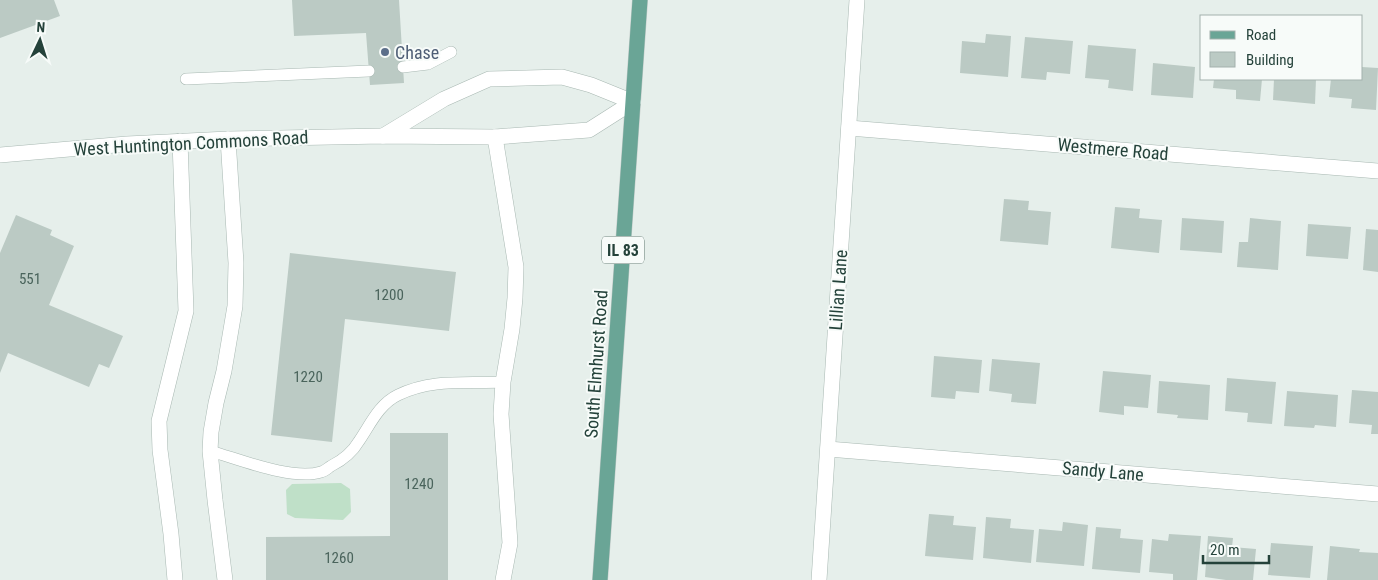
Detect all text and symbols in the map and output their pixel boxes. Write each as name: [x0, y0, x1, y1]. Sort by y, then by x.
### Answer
north arrow: [15, 15, 65, 65]
legend: [1200, 15, 1363, 80]
text: N: [36, 19, 46, 35]
text: Road: [1246, 26, 1276, 44]
place label: Chase: [395, 42, 439, 63]
marker: Chase: [379, 46, 391, 58]
text: Building: [1246, 51, 1294, 69]
street label: West Huntington Commons Road: [73, 126, 309, 160]
street label: Westmere Road: [1057, 134, 1169, 164]
road number: IL 83: [602, 236, 644, 264]
street label: Lillian Lane: [825, 249, 851, 331]
house number: 551: [19, 270, 41, 288]
house number: 1200: [374, 286, 404, 304]
street label: South Elmhurst Road: [580, 289, 612, 439]
house number: 1220: [293, 368, 323, 386]
street label: Sandy Lane: [1061, 457, 1145, 485]
house number: 1240: [404, 475, 434, 493]
scale bar: [1203, 532, 1269, 564]
text: 20 m: [1210, 541, 1240, 559]
house number: 1260: [324, 549, 354, 567]

